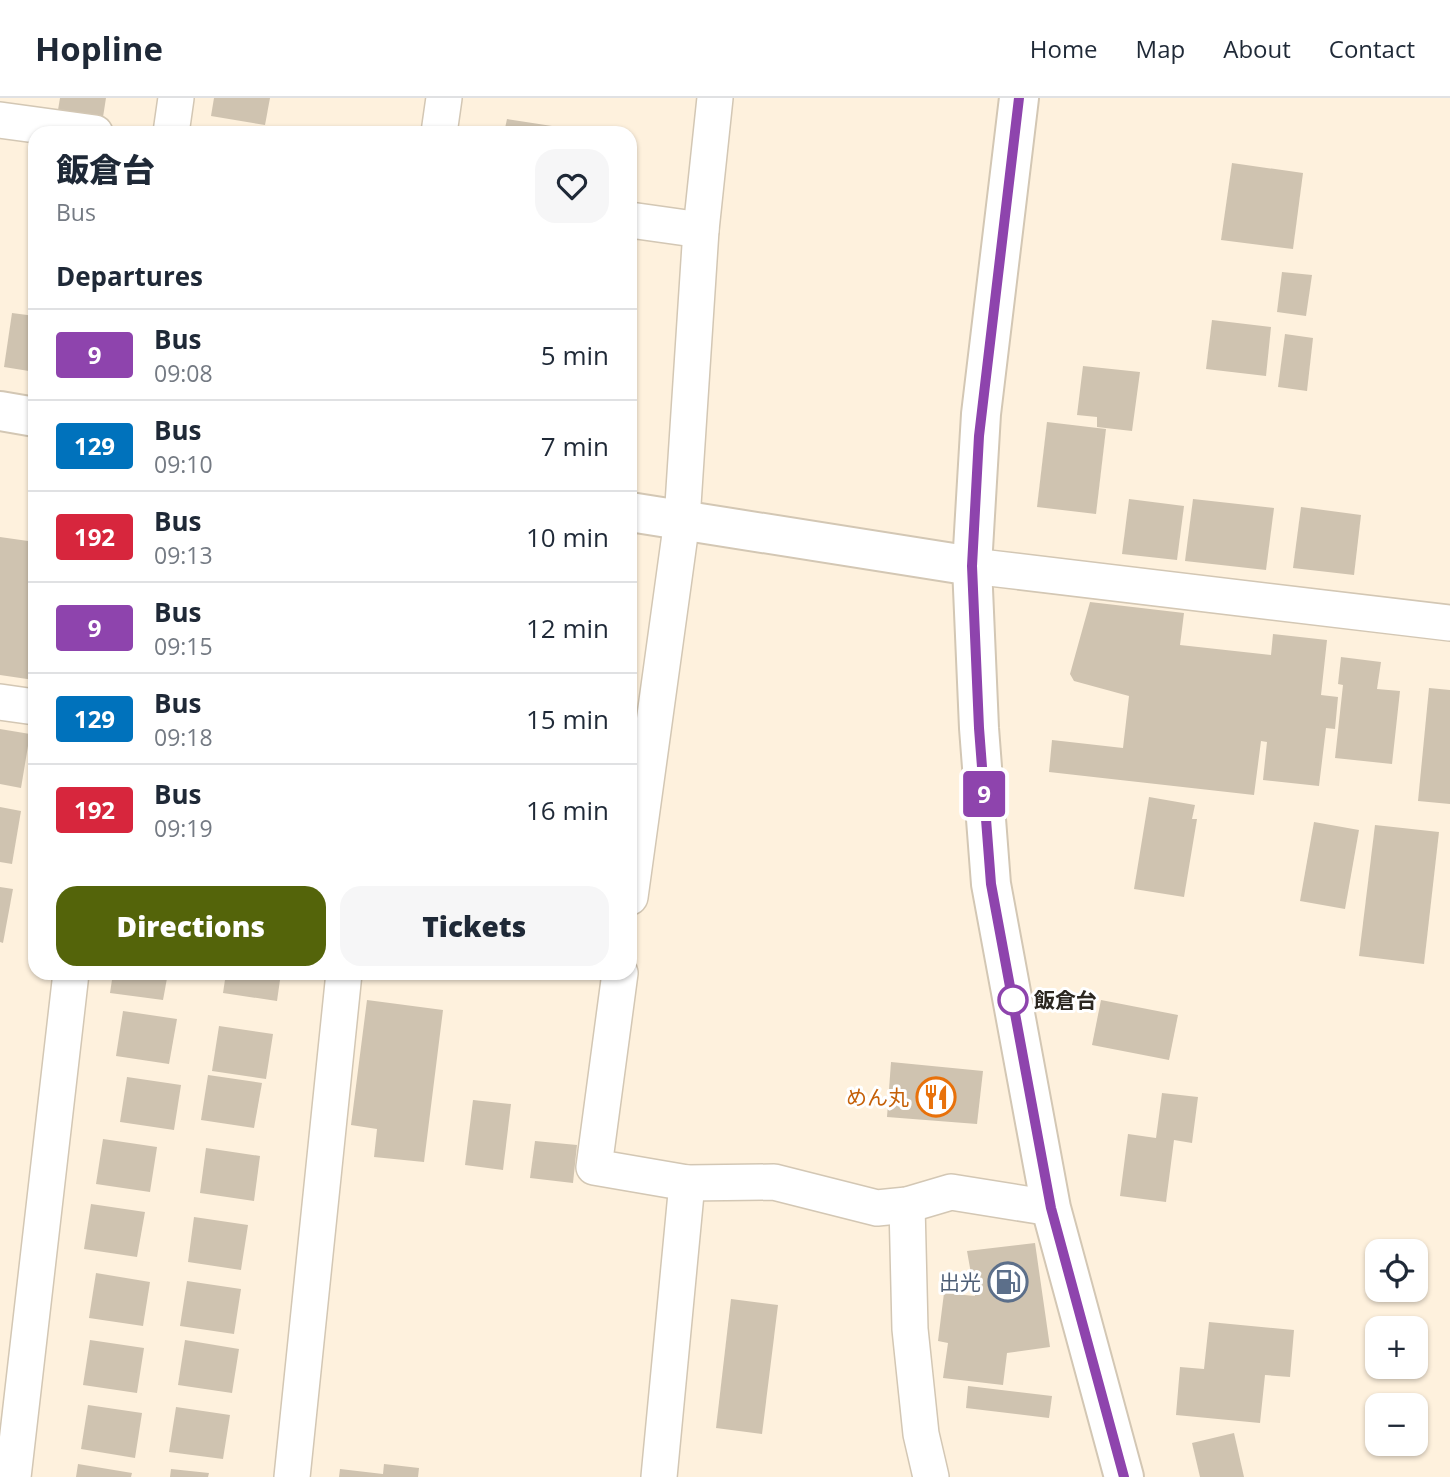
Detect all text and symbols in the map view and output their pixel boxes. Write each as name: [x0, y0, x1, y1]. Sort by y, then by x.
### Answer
text: Hopline: [35, 26, 163, 71]
text: Home: [1030, 32, 1098, 65]
text: Map: [1136, 32, 1185, 65]
text: About: [1223, 32, 1291, 65]
text: Contact: [1329, 32, 1415, 65]
text: 飯倉台: [56, 147, 155, 192]
button: heart: [535, 149, 609, 223]
text: Bus: [56, 196, 96, 228]
text: Departures: [56, 258, 203, 294]
text: Bus: [154, 321, 201, 357]
text: 5 min: [541, 337, 609, 373]
text: 9: [88, 338, 101, 371]
text: 09:08: [154, 357, 213, 389]
text: Bus: [154, 412, 201, 448]
text: 7 min: [541, 428, 609, 464]
text: 129: [74, 429, 115, 462]
text: 09:10: [154, 448, 213, 480]
text: Bus: [154, 503, 201, 539]
text: 10 min: [526, 519, 609, 555]
text: 192: [74, 520, 115, 553]
text: 09:13: [154, 539, 213, 571]
text: Bus: [154, 594, 201, 630]
text: 12 min: [526, 610, 609, 646]
text: 9: [88, 611, 101, 644]
text: 09:15: [154, 630, 213, 662]
text: Bus: [154, 685, 201, 721]
text: 15 min: [526, 701, 609, 737]
text: 129: [74, 702, 115, 735]
text: 09:18: [154, 721, 213, 753]
line badge: 9: [961, 771, 1007, 817]
text: Bus: [154, 776, 201, 812]
text: 9: [977, 777, 991, 810]
text: 16 min: [526, 792, 609, 828]
text: 192: [74, 793, 115, 826]
text: 09:19: [154, 812, 213, 844]
button: Directions: [56, 886, 326, 966]
button: Tickets: [340, 886, 609, 966]
marker: 飯倉台: [998, 985, 1028, 1015]
place label: 飯倉台: [1033, 986, 1097, 1014]
restaurant icon: めん丸: [915, 1076, 957, 1118]
place label: めん丸: [846, 1083, 909, 1111]
map controls: [1365, 1239, 1428, 1456]
button: locate: [1365, 1239, 1428, 1302]
fuel station icon: 出光: [987, 1261, 1029, 1303]
place label: 出光: [939, 1268, 981, 1296]
button: +: [1365, 1316, 1428, 1379]
button: −: [1365, 1393, 1428, 1456]

